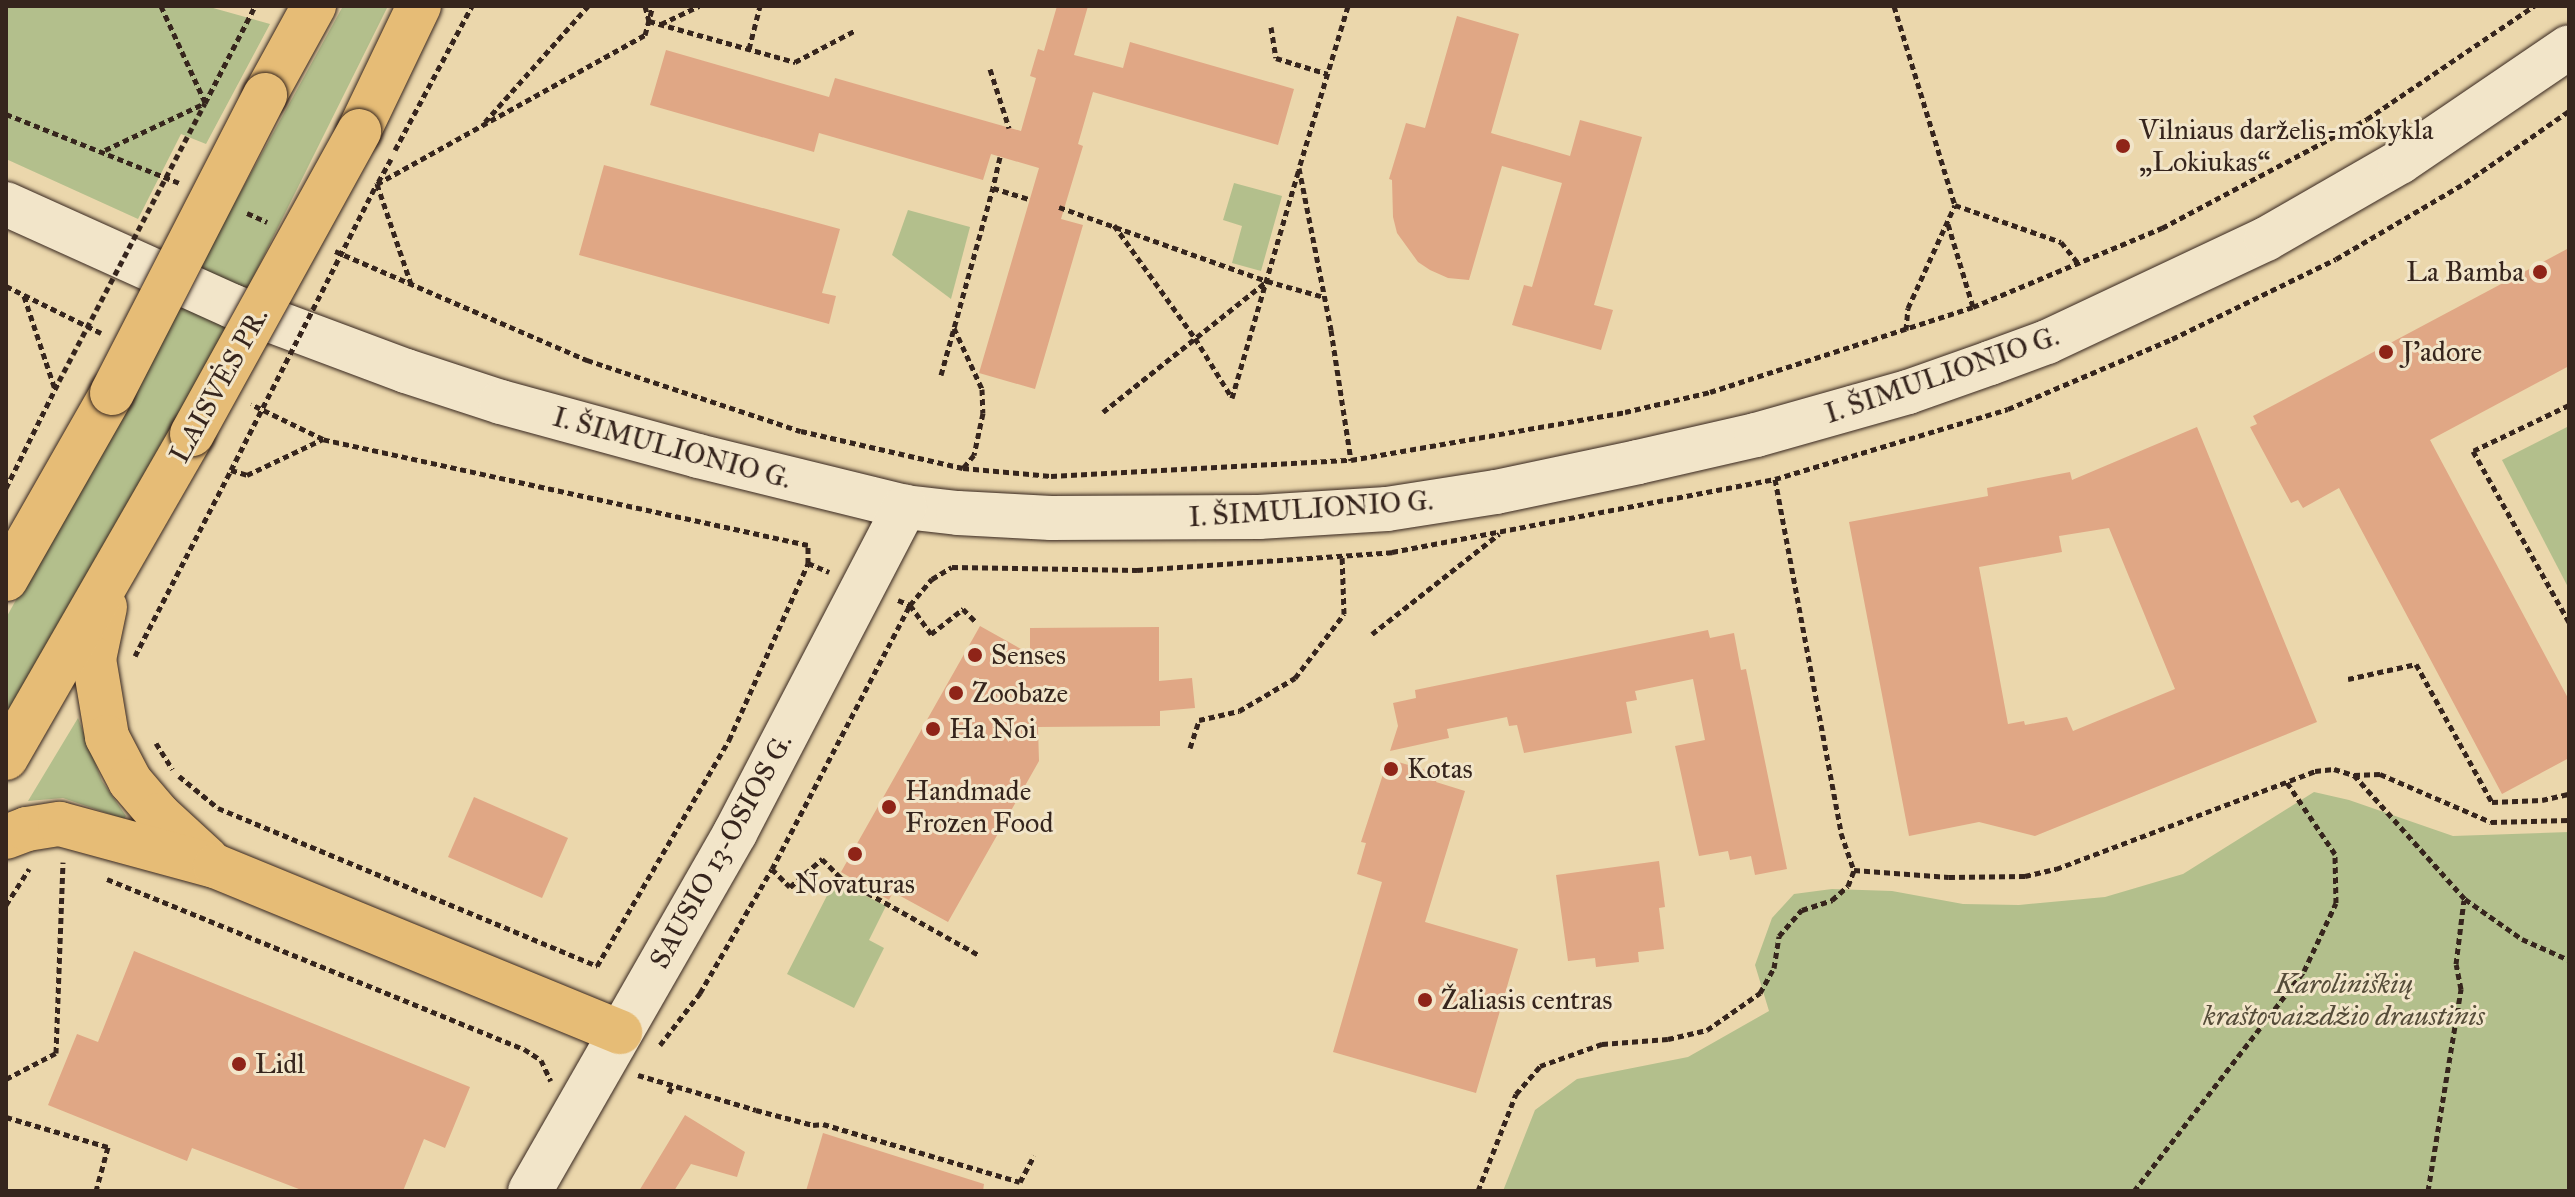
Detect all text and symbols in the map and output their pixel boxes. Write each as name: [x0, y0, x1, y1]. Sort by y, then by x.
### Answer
place label: Vilniaus darželis-mokykla „Lokiukas“: [2139, 113, 2433, 179]
marker: Vilniaus darželis-mokykla „Lokiukas“: [2114, 137, 2132, 155]
place label: La Bamba: [2406, 255, 2524, 289]
marker: La Bamba: [2531, 263, 2549, 281]
street label: LAISVĖS PR.: [163, 302, 275, 468]
street label: I. ŠIMULIONIO G.: [1821, 319, 2063, 431]
place label: J'adore: [2402, 335, 2482, 369]
marker: J'adore: [2377, 343, 2395, 361]
street label: I. ŠIMULIONIO G.: [549, 400, 795, 496]
street label: I. ŠIMULIONIO G.: [1188, 484, 1434, 534]
place label: Senses: [991, 638, 1066, 672]
marker: Senses: [966, 646, 984, 664]
place label: Zoobaze: [972, 676, 1068, 710]
marker: Zoobaze: [947, 684, 965, 702]
place label: Ha Noi: [949, 712, 1036, 746]
marker: Ha Noi: [924, 720, 942, 738]
street label: SAUSIO 13-OSIOS G.: [642, 728, 800, 974]
place label: Kotas: [1407, 752, 1473, 786]
marker: Kotas: [1382, 760, 1400, 778]
place label: Handmade Frozen Food: [905, 774, 1053, 840]
marker: Handmade Frozen Food: [880, 798, 898, 816]
marker: Novaturas: [846, 845, 864, 863]
place label: Novaturas: [795, 867, 915, 901]
park label: Karoliniškių kraštovaizdžio draustinis: [2203, 967, 2485, 1033]
place label: Žaliasis centras: [1441, 983, 1612, 1017]
marker: Žaliasis centras: [1416, 991, 1434, 1009]
place label: Lidl: [255, 1047, 305, 1081]
marker: Lidl: [230, 1055, 248, 1073]

